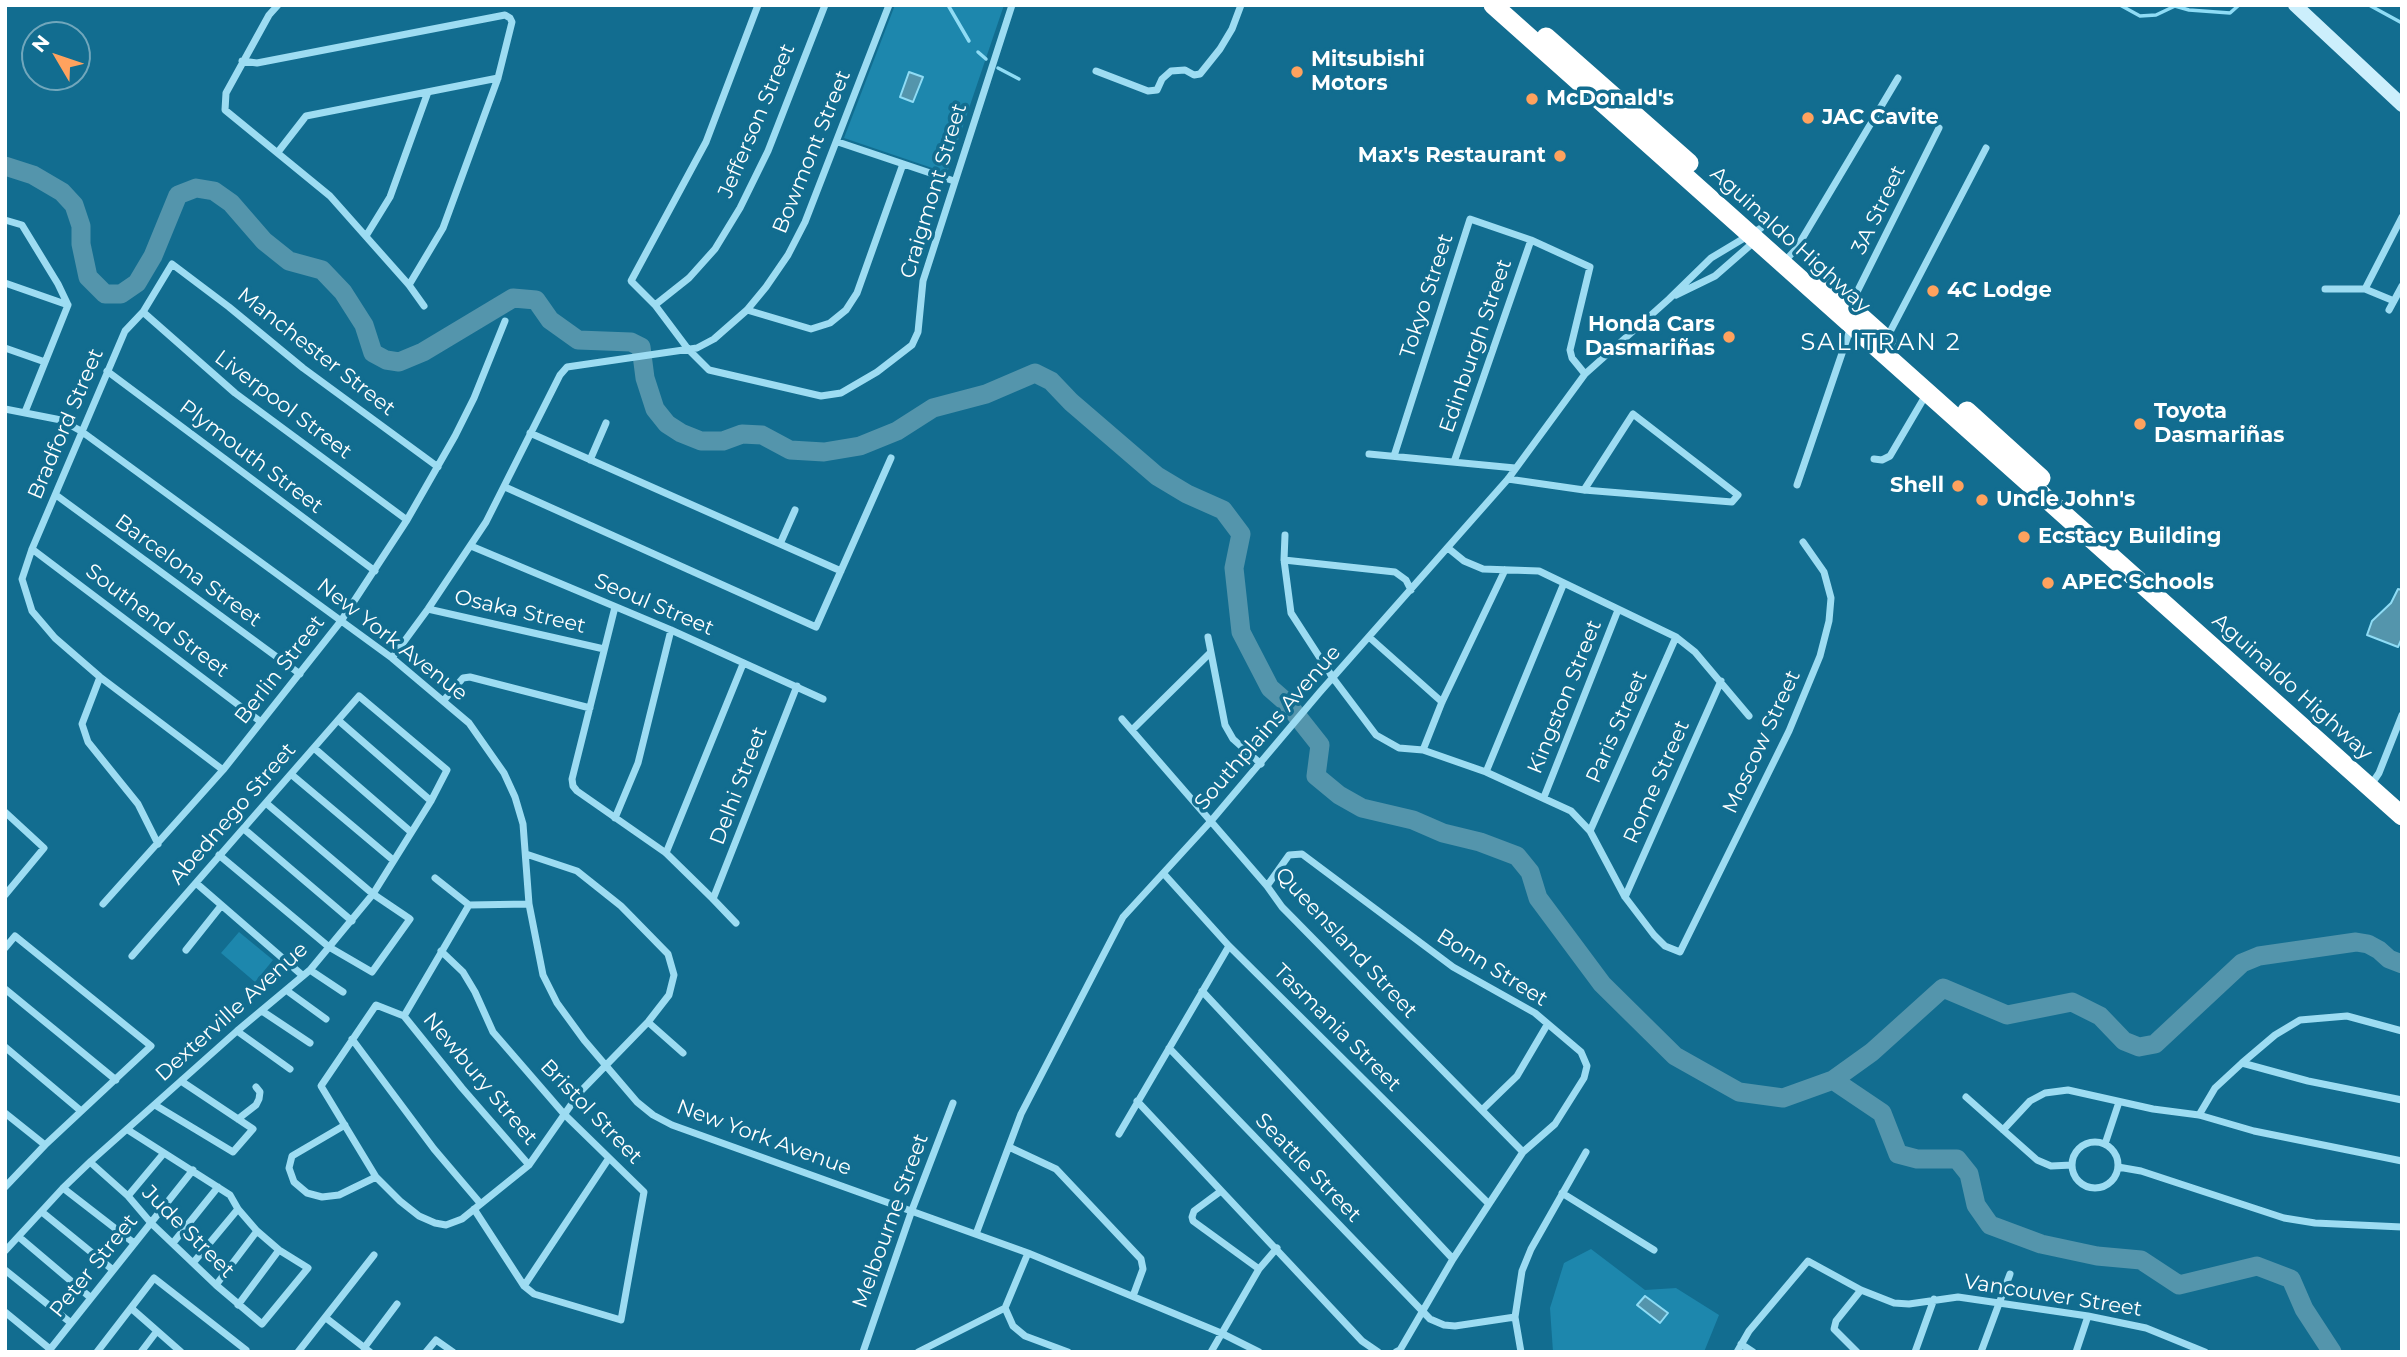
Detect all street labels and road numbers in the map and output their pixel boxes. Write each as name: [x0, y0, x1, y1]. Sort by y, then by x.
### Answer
street label: Jefferson Street: [713, 40, 801, 202]
street label: Bowmont Street: [768, 66, 856, 238]
street label: Craigmont Street: [895, 100, 973, 282]
street label: Aguinaldo Highway: [1705, 161, 1875, 319]
street label: 3A Street: [1847, 161, 1911, 259]
street label: Tokyo Street: [1395, 231, 1459, 361]
street label: Edinburgh Street: [1434, 256, 1518, 436]
street label: Manchester Street: [232, 282, 400, 422]
street label: Bradford Street: [23, 345, 109, 503]
street label: Liverpool Street: [209, 345, 357, 465]
street label: Plymouth Street: [174, 395, 328, 519]
street label: Barcelona Street: [110, 509, 266, 633]
street label: Southend Street: [80, 559, 234, 683]
street label: Seoul Street: [590, 568, 718, 642]
street label: New York Avenue: [312, 573, 472, 707]
street label: Osaka Street: [452, 585, 588, 639]
street label: Aguinaldo Highway: [2207, 608, 2377, 766]
street label: Berlin Street: [230, 611, 330, 729]
street label: Kingston Street: [1523, 616, 1607, 778]
street label: Southplains Avenue: [1190, 640, 1346, 816]
street label: Moscow Street: [1718, 666, 1806, 818]
street label: Paris Street: [1581, 667, 1653, 787]
street label: Rome Street: [1619, 716, 1695, 848]
street label: Delhi Street: [705, 723, 773, 849]
street label: Abednego Street: [165, 738, 301, 890]
street label: Queensland Street: [1270, 862, 1422, 1024]
street label: Bonn Street: [1432, 924, 1552, 1012]
street label: Dexterville Avenue: [151, 937, 313, 1087]
street label: Tasmania Street: [1268, 959, 1406, 1097]
street label: Newbury Street: [417, 1008, 543, 1150]
street label: Bristol Street: [535, 1054, 647, 1170]
street label: New York Avenue: [673, 1095, 855, 1181]
street label: Seattle Street: [1250, 1108, 1366, 1228]
street label: Melbourne Street: [848, 1130, 934, 1312]
street label: Jude Street: [136, 1180, 240, 1284]
street label: Peter Street: [45, 1209, 143, 1323]
street label: Vancouver Street: [1962, 1269, 2144, 1323]

